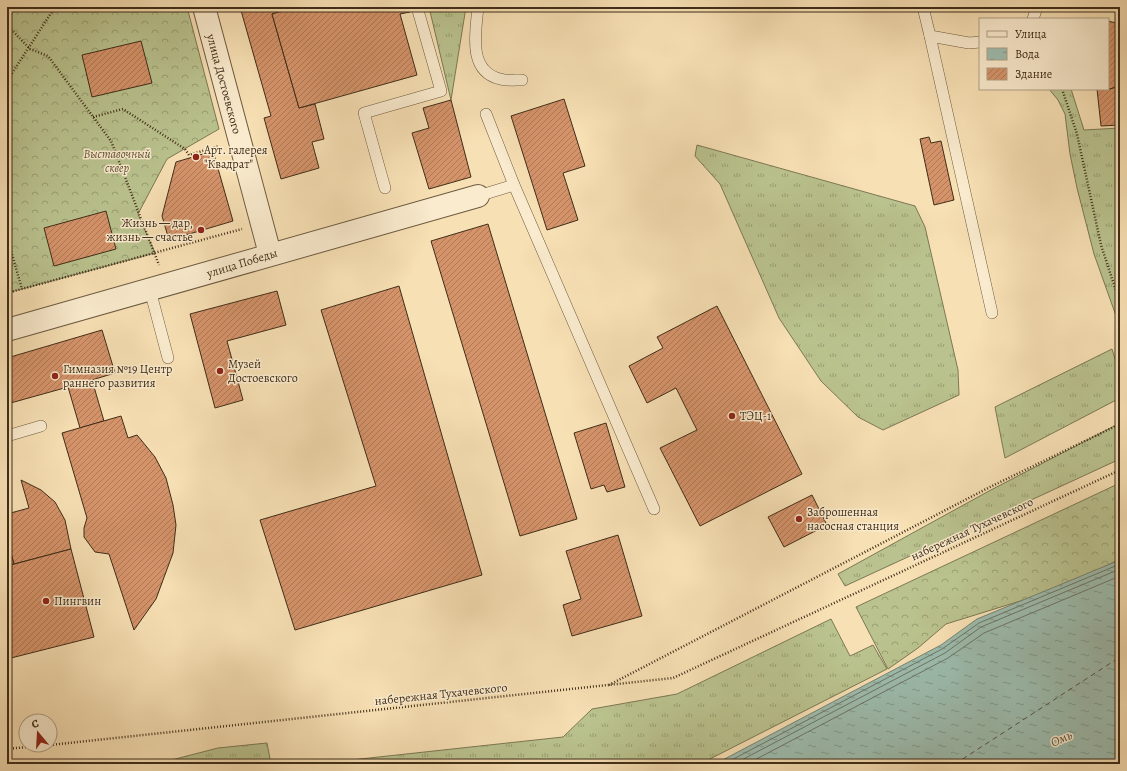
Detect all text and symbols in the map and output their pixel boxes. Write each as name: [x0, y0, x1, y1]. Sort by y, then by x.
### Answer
legend: [979, 18, 1109, 90]
text: Улица: [1015, 26, 1047, 42]
street label: улица Достоевского: [203, 31, 245, 136]
text: Вода: [1015, 46, 1040, 62]
text: Здание: [1015, 66, 1052, 82]
place label: Арт. галерея "Квадрат": [203, 142, 268, 172]
park label: Выставочный сквер: [83, 146, 151, 176]
marker: Арт. галерея "Квадрат": [191, 152, 201, 162]
place label: Жизнь — дар, жизнь — счастье: [107, 215, 193, 245]
marker: Жизнь — дар, жизнь — счастье: [196, 225, 206, 235]
street label: улица Победы: [204, 245, 279, 282]
place label: Музей Достоевского: [228, 356, 298, 386]
place label: Гимназия №19 Центр раннего развития: [63, 361, 172, 391]
marker: Музей Достоевского: [215, 366, 225, 376]
marker: Гимназия №19 Центр раннего развития: [50, 371, 60, 381]
place label: ТЭЦ-1: [740, 408, 771, 424]
marker: ТЭЦ-1: [727, 411, 737, 421]
street label: набережная Тухачевского: [908, 494, 1036, 564]
place label: Заброшенная насосная станция: [807, 504, 899, 534]
marker: Заброшенная насосная станция: [794, 514, 804, 524]
place label: Пингвин: [54, 593, 101, 609]
marker: Пингвин: [41, 596, 51, 606]
street label: набережная Тухачевского: [374, 679, 508, 709]
north arrow: [18, 713, 58, 753]
text: С: [30, 716, 41, 732]
water label: Омь: [1048, 726, 1075, 751]

